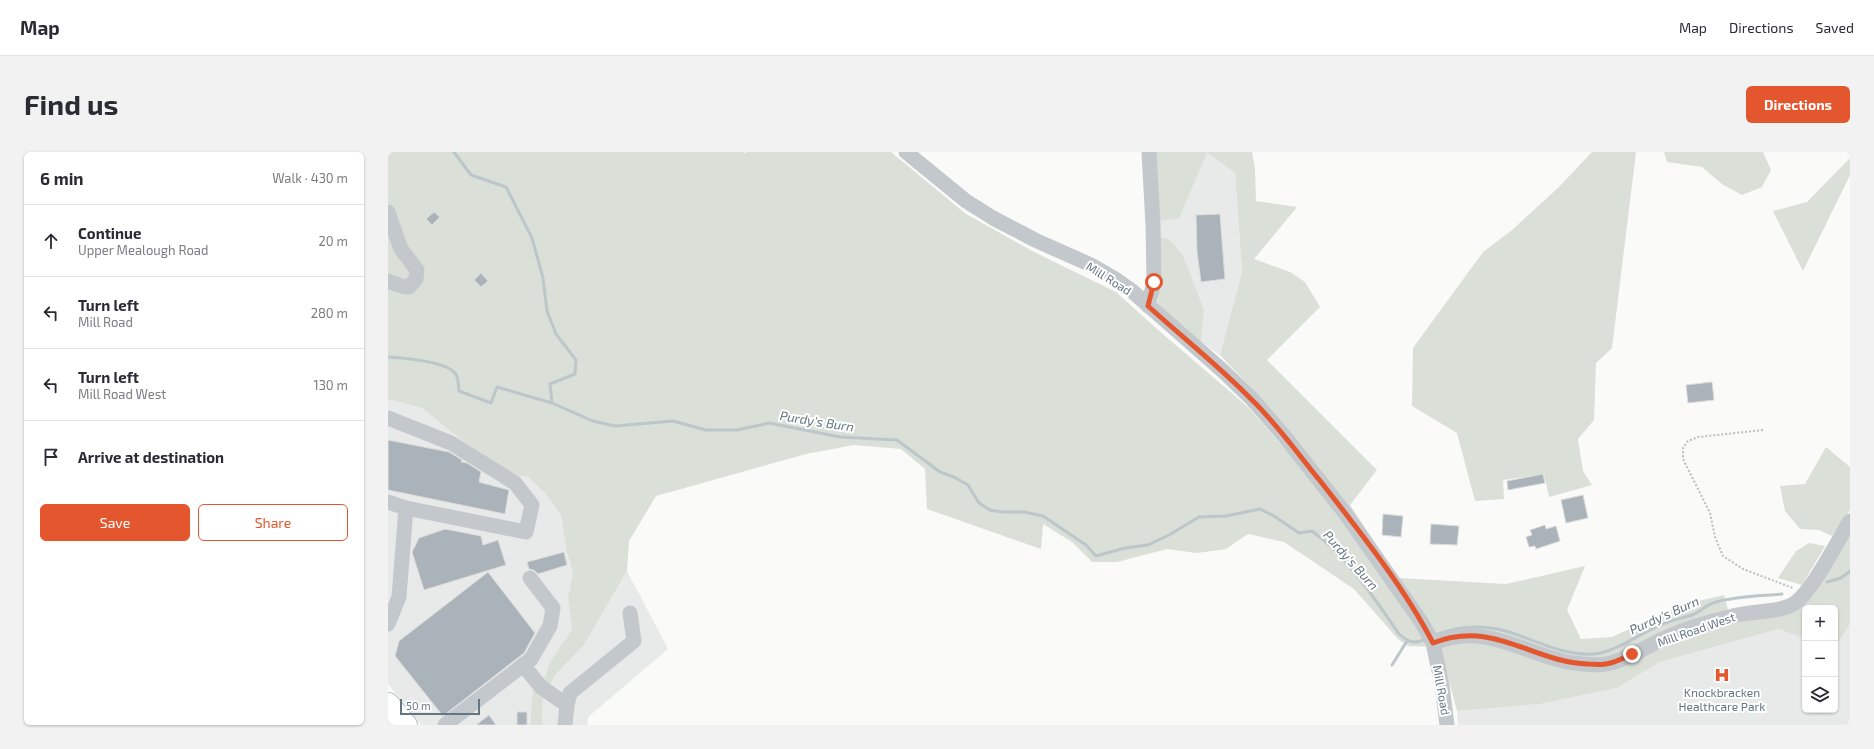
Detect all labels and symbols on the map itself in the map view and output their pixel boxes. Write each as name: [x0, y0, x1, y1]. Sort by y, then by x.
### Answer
street label: Mill Road: [1084, 259, 1134, 297]
route start: [1145, 273, 1163, 291]
water label: Purdy's Burn: [779, 407, 855, 435]
water label: Purdy's Burn: [1320, 527, 1382, 593]
water label: Purdy's Burn: [1627, 592, 1701, 638]
street label: Mill Road West: [1655, 609, 1737, 649]
route end: [1623, 645, 1641, 663]
street label: Mill Road: [1431, 664, 1453, 716]
hospital icon: Knockbracken Healthcare Park: [1713, 666, 1731, 684]
place label: Knockbracken Healthcare Park: [1679, 685, 1765, 713]
scale bar: [400, 697, 480, 716]

